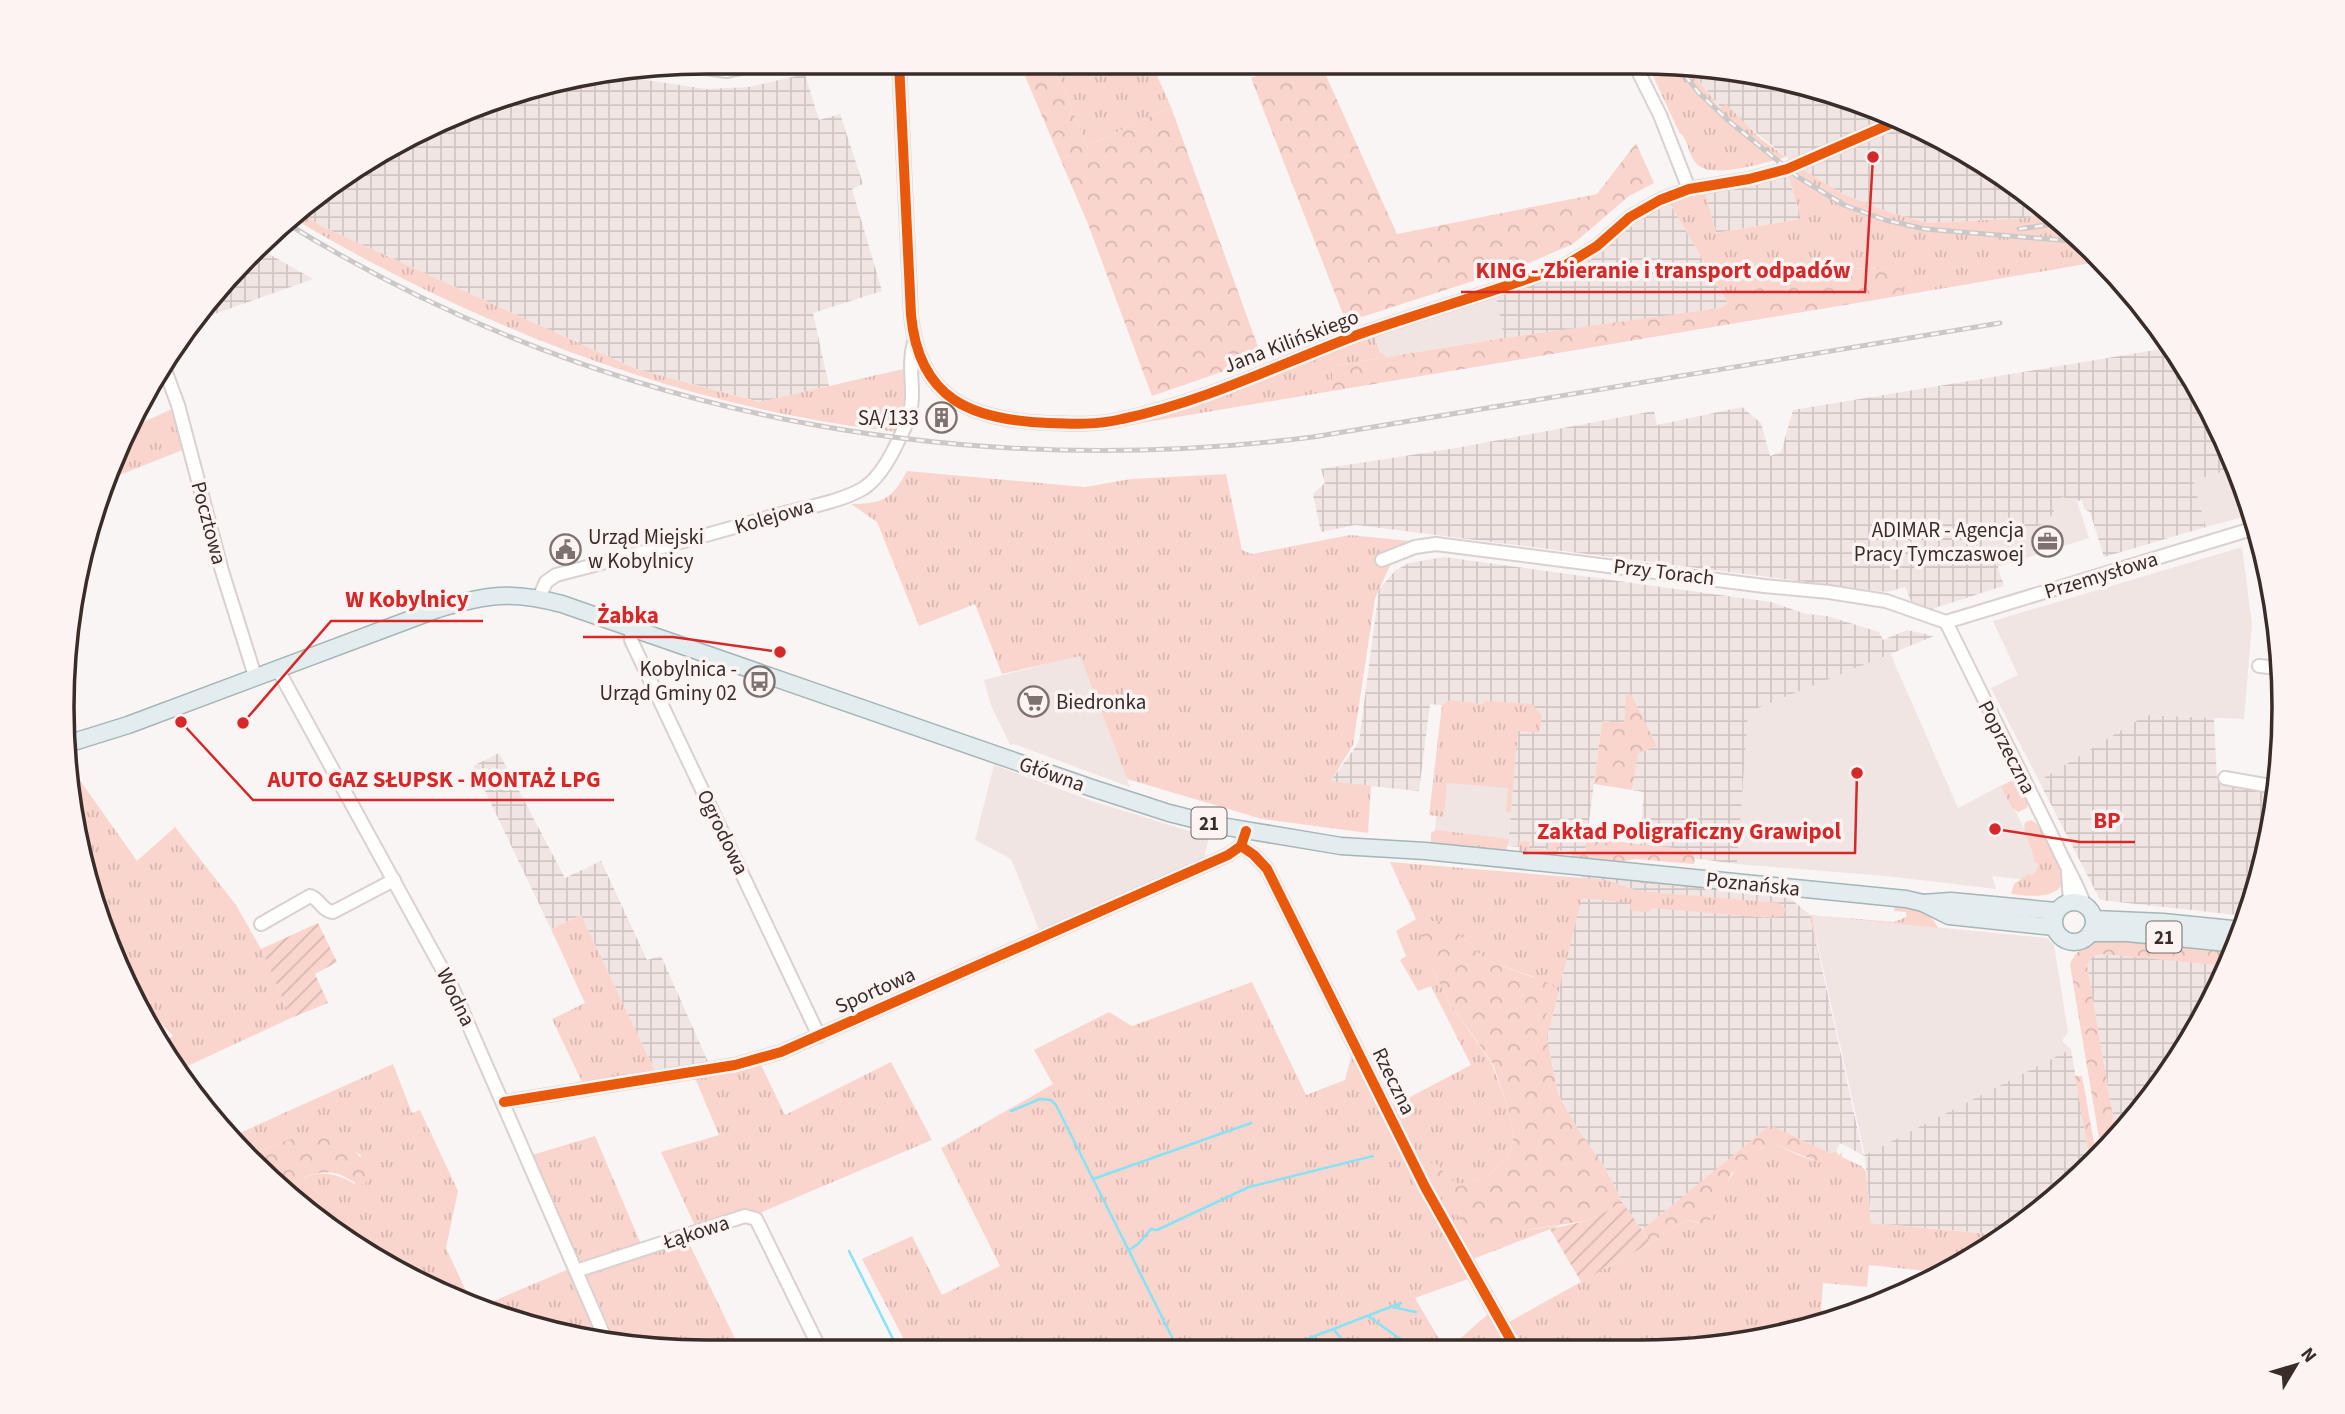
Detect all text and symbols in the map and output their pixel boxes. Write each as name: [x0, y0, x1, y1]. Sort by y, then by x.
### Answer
callout: KING - Zbieranie i transport odpadów: [1461, 248, 1865, 292]
text: KING - Zbieranie i transport odpadów: [1475, 254, 1851, 287]
street label: Jana Kilińskiego: [1219, 301, 1363, 381]
building icon: SA/133: [925, 401, 959, 435]
place label: SA/133: [858, 403, 919, 433]
street label: Pocztowa: [184, 478, 234, 568]
street label: Kolejowa: [731, 490, 817, 542]
place label: ADIMAR - Agencja Pracy Tymczaswoej: [1854, 515, 2024, 569]
place label: Urząd Miejski w Kobylnicy: [588, 522, 704, 576]
office icon: ADIMAR - Agencja Pracy Tymczaswoej: [2030, 525, 2064, 559]
public building icon: Urząd Miejski w Kobylnicy: [548, 532, 582, 566]
street label: Przemysłowa: [2041, 544, 2161, 606]
street label: Przy Torach: [1612, 551, 1716, 593]
callout: W Kobylnicy: [331, 577, 483, 621]
text: W Kobylnicy: [345, 583, 469, 616]
callout: Żabka: [583, 593, 673, 637]
text: Żabka: [597, 599, 659, 632]
place label: Kobylnica - Urząd Gminy 02: [599, 654, 737, 708]
bus stop icon: Kobylnica - Urząd Gminy 02: [743, 664, 777, 698]
supermarket icon: Biedronka: [1016, 685, 1050, 719]
place label: Biedronka: [1056, 687, 1146, 717]
street label: Poprzeczna: [1971, 695, 2043, 799]
street label: Główna: [1015, 749, 1089, 799]
callout: AUTO GAZ SŁUPSK - MONTAŻ LPG: [253, 756, 614, 800]
text: AUTO GAZ SŁUPSK - MONTAŻ LPG: [266, 763, 601, 796]
street label: Ogrodowa: [689, 784, 757, 880]
callout: BP: [2080, 798, 2135, 842]
text: BP: [2093, 804, 2121, 837]
road number: 21: [1192, 808, 1226, 838]
callout: Zakład Poligraficzny Grawipol: [1523, 809, 1855, 853]
text: Zakład Poligraficzny Grawipol: [1537, 815, 1842, 848]
street label: Poznańska: [1704, 864, 1802, 904]
road number: 21: [2146, 922, 2182, 953]
street label: Sportowa: [830, 959, 920, 1021]
street label: Wodna: [429, 963, 483, 1031]
street label: Rzeczna: [1365, 1042, 1423, 1120]
street label: Łąkowa: [658, 1207, 733, 1257]
north arrow: [2261, 1330, 2331, 1400]
text: N: [2294, 1342, 2323, 1369]

